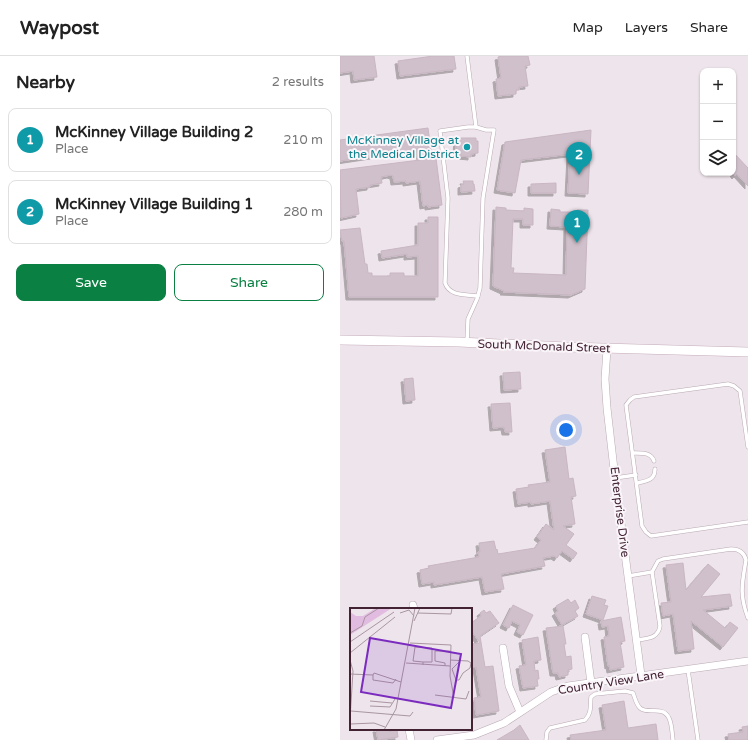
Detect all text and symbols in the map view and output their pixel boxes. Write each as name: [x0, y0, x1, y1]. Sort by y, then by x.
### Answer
text: Waypost: [20, 17, 99, 39]
text: Map: [573, 19, 603, 36]
text: Layers: [625, 19, 668, 36]
text: Share: [690, 19, 728, 36]
map controls: [700, 68, 736, 176]
button: +: [700, 68, 736, 104]
text: Nearby: [16, 72, 75, 93]
text: 2 results: [272, 74, 324, 90]
button: −: [700, 104, 736, 140]
text: McKinney Village Building 2: [55, 123, 253, 141]
text: 1: [26, 132, 34, 148]
text: 210 m: [283, 132, 323, 148]
place label: McKinney Village at the Medical District: [347, 133, 459, 161]
button: layers: [700, 140, 736, 176]
text: Place: [55, 141, 88, 157]
marker: McKinney Village at the Medical District: [462, 142, 472, 152]
pin: 2: [566, 142, 592, 175]
text: McKinney Village Building 1: [55, 195, 253, 213]
text: 2: [26, 204, 34, 220]
text: 280 m: [283, 204, 323, 220]
pin: 1: [564, 210, 590, 243]
text: Place: [55, 213, 88, 229]
button: Save: [16, 264, 166, 301]
button: Share: [174, 264, 324, 301]
street label: South McDonald Street: [477, 337, 611, 355]
your location: [556, 420, 576, 440]
street label: Enterprise Drive: [608, 466, 633, 558]
inset map: [350, 608, 472, 730]
street label: Country View Lane: [557, 667, 665, 697]

